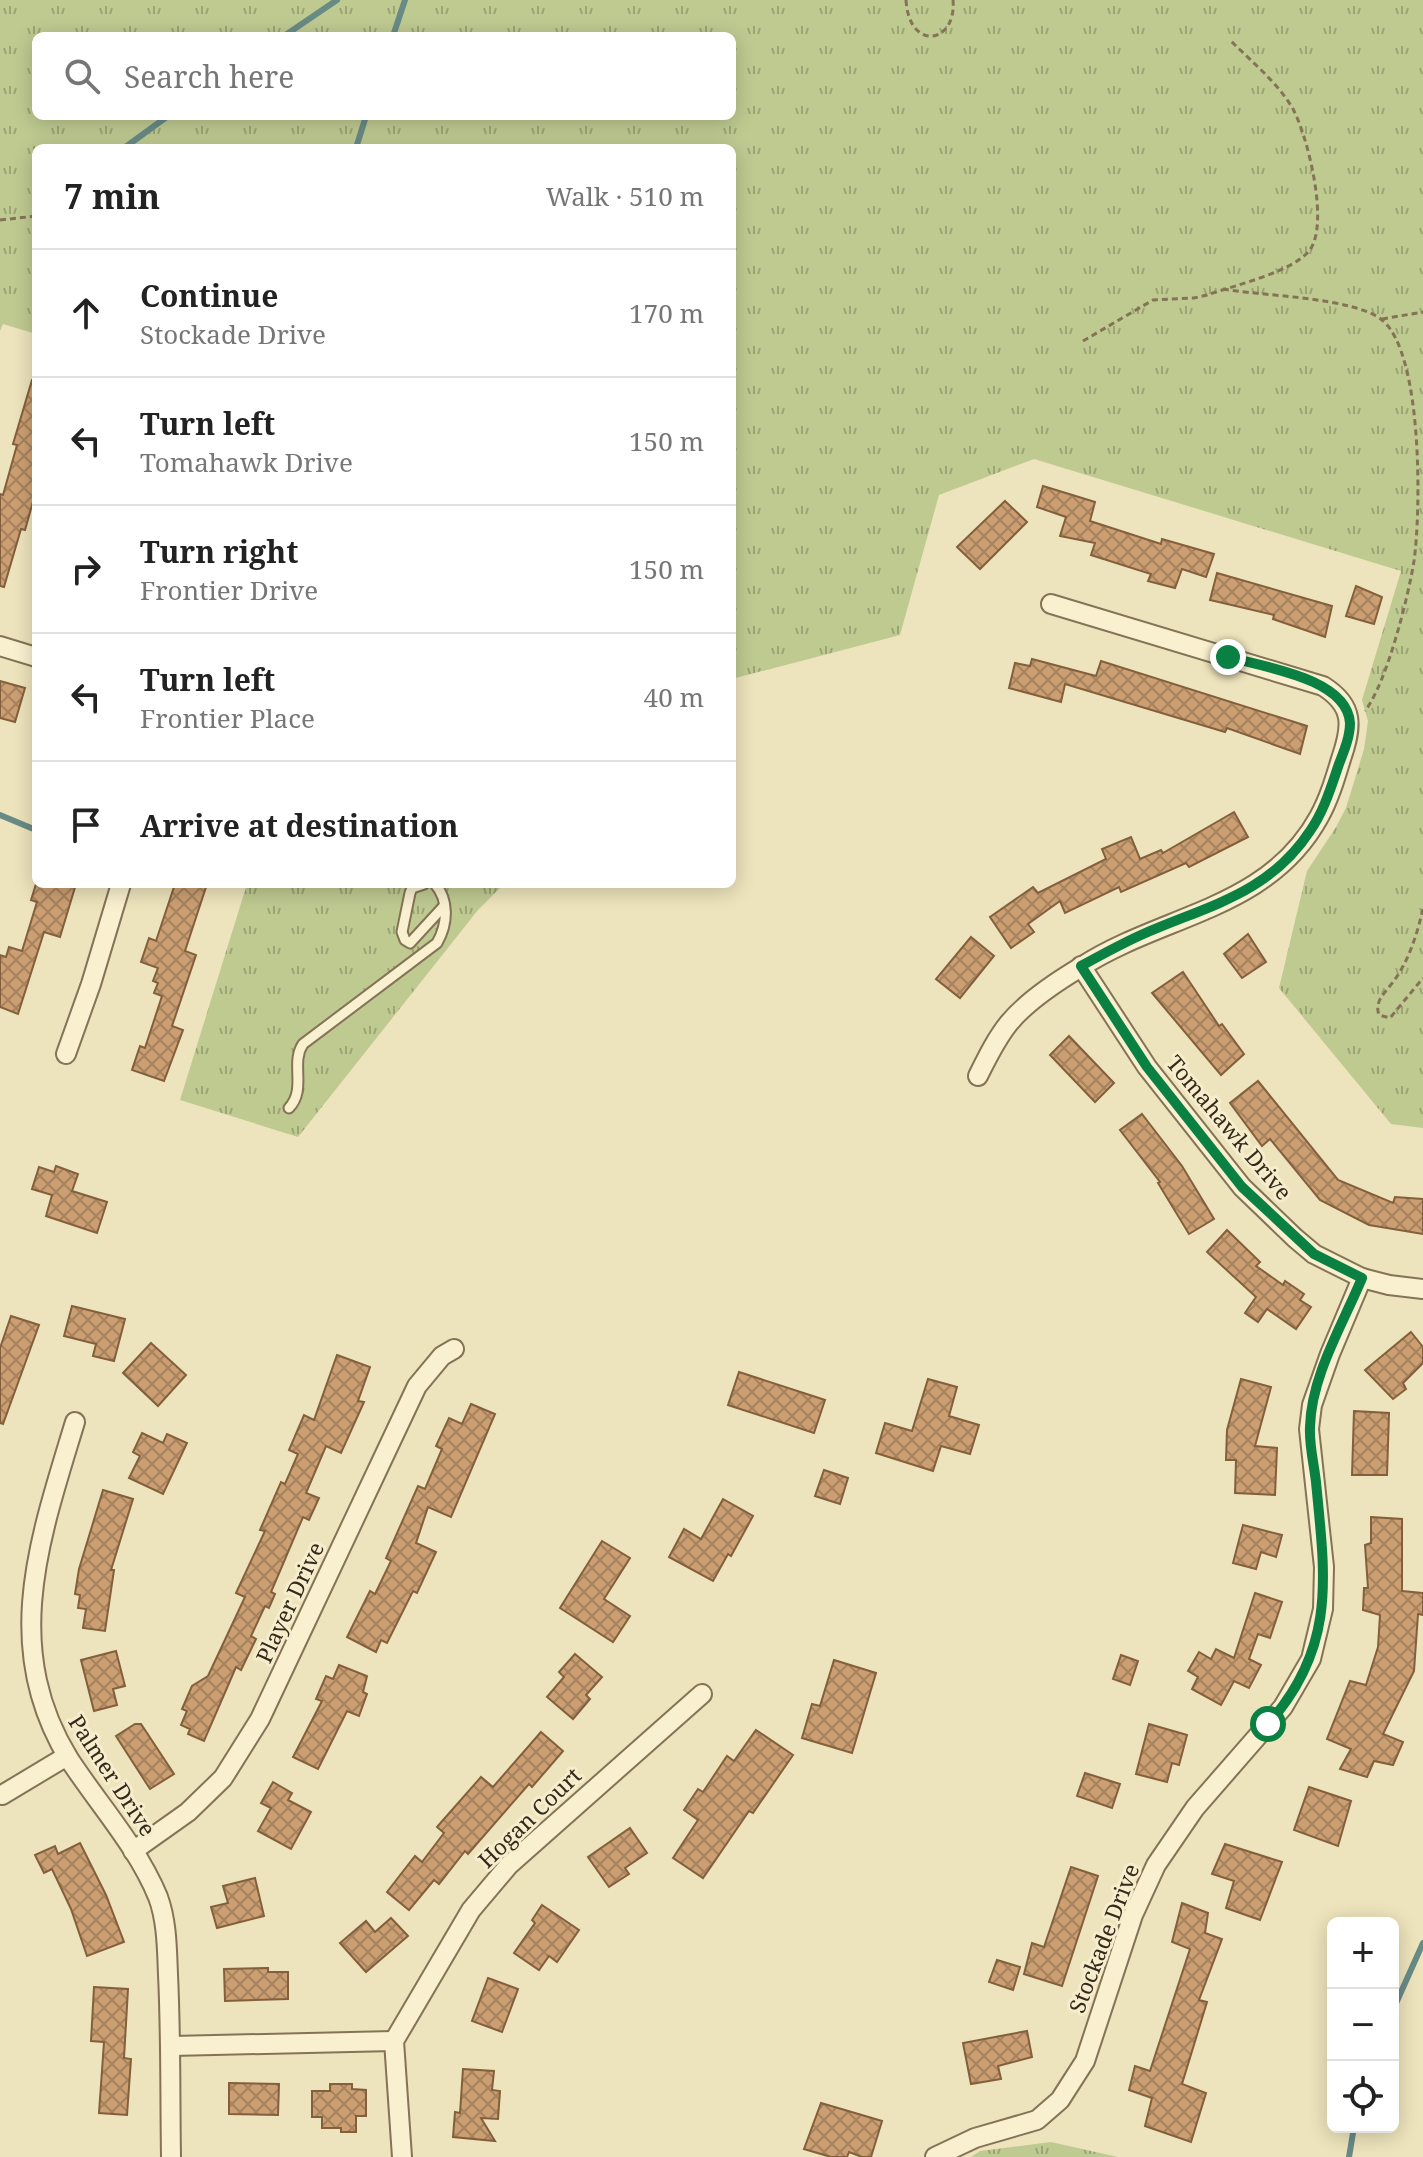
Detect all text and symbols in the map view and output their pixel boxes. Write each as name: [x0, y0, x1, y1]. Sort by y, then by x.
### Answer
search box: [32, 32, 736, 120]
icon: search: [60, 54, 104, 98]
text: Search here: [124, 56, 294, 97]
text: 7 min: [64, 173, 160, 219]
text: Walk · 510 m: [546, 178, 704, 214]
text: Continue: [140, 275, 278, 316]
icon: ahead: [64, 291, 108, 335]
text: 170 m: [629, 295, 704, 331]
text: Stockade Drive: [140, 316, 326, 352]
text: Turn left: [140, 403, 275, 444]
icon: left: [64, 419, 108, 463]
text: 150 m: [629, 423, 704, 459]
text: Tomahawk Drive: [140, 444, 353, 480]
text: Turn right: [140, 531, 298, 572]
icon: right: [64, 547, 108, 591]
text: 150 m: [629, 551, 704, 587]
text: Frontier Drive: [140, 572, 318, 608]
route end: [1210, 639, 1246, 675]
text: Turn left: [140, 659, 275, 700]
icon: left: [64, 675, 108, 719]
text: 40 m: [644, 679, 704, 715]
text: Frontier Place: [140, 700, 315, 736]
icon: arrive: [64, 803, 108, 847]
text: Arrive at destination: [140, 805, 459, 846]
street label: Tomahawk Drive: [1161, 1048, 1299, 1206]
street label: Player Drive: [248, 1537, 330, 1667]
route start: [1250, 1706, 1286, 1742]
street label: Palmer Drive: [63, 1709, 163, 1841]
street label: Hogan Court: [471, 1760, 587, 1874]
street label: Stockade Drive: [1061, 1859, 1145, 2017]
map controls: [1327, 1917, 1399, 2133]
button: +: [1327, 1917, 1399, 1989]
button: −: [1327, 1989, 1399, 2061]
button: locate: [1327, 2061, 1399, 2133]

